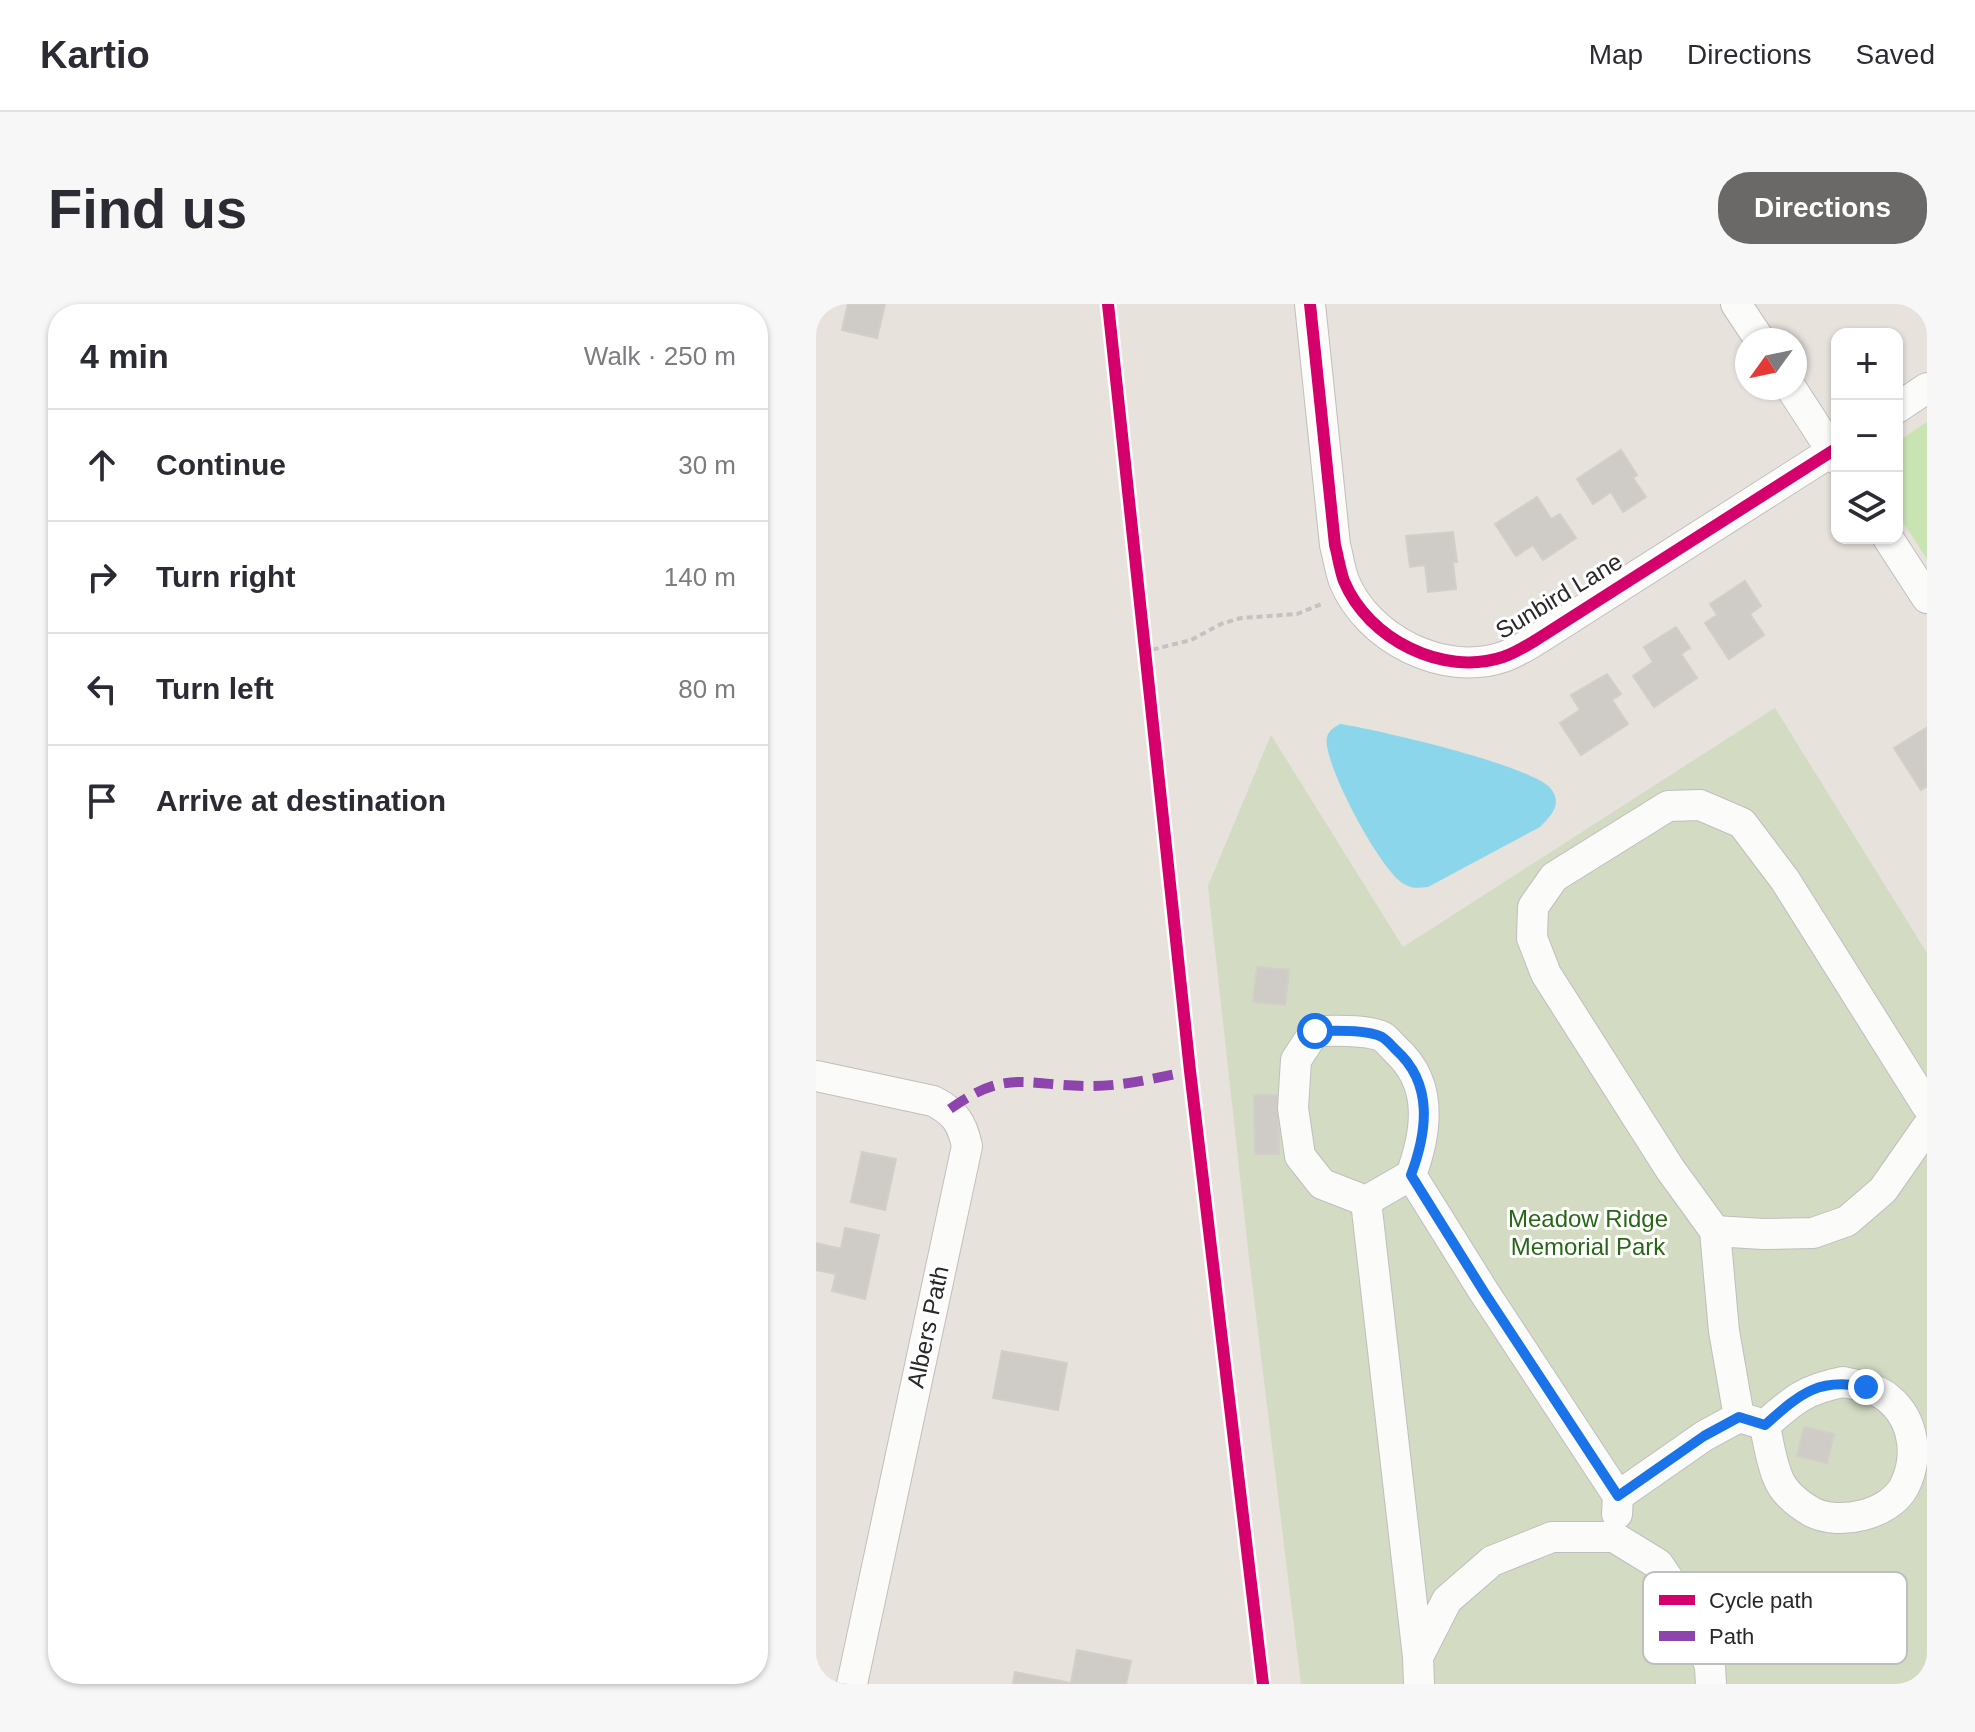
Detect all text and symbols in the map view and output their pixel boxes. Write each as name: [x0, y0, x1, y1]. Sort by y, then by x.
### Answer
text: Kartio: [40, 34, 150, 76]
text: Map: [1589, 39, 1643, 70]
text: Directions: [1687, 39, 1812, 70]
text: Saved: [1856, 39, 1935, 70]
button: Directions: [1718, 172, 1927, 244]
text: Find us: [48, 177, 247, 240]
north arrow: [1735, 328, 1807, 400]
map controls: [1831, 328, 1903, 544]
button: +: [1831, 328, 1903, 400]
text: 4 min: [80, 337, 169, 375]
text: Walk · 250 m: [584, 341, 736, 371]
button: −: [1831, 400, 1903, 472]
icon: ahead: [80, 443, 124, 487]
text: Continue: [156, 448, 286, 481]
text: 30 m: [678, 450, 736, 480]
button: layers: [1831, 472, 1903, 544]
street label: Sunbird Lane: [1491, 547, 1627, 644]
icon: right: [80, 555, 124, 599]
text: Turn right: [156, 560, 295, 593]
text: 140 m: [664, 562, 736, 592]
icon: left: [80, 667, 124, 711]
text: Turn left: [156, 672, 274, 705]
text: 80 m: [678, 674, 736, 704]
icon: arrive: [80, 779, 124, 823]
text: Arrive at destination: [156, 784, 446, 817]
route start: [1297, 1013, 1333, 1049]
park label: Meadow Ridge Memorial Park: [1508, 1205, 1668, 1260]
street label: Albers Path: [901, 1263, 954, 1390]
route end: [1848, 1369, 1884, 1405]
legend: [1643, 1572, 1907, 1664]
text: Cycle path: [1709, 1588, 1813, 1613]
text: Path: [1709, 1624, 1754, 1649]

